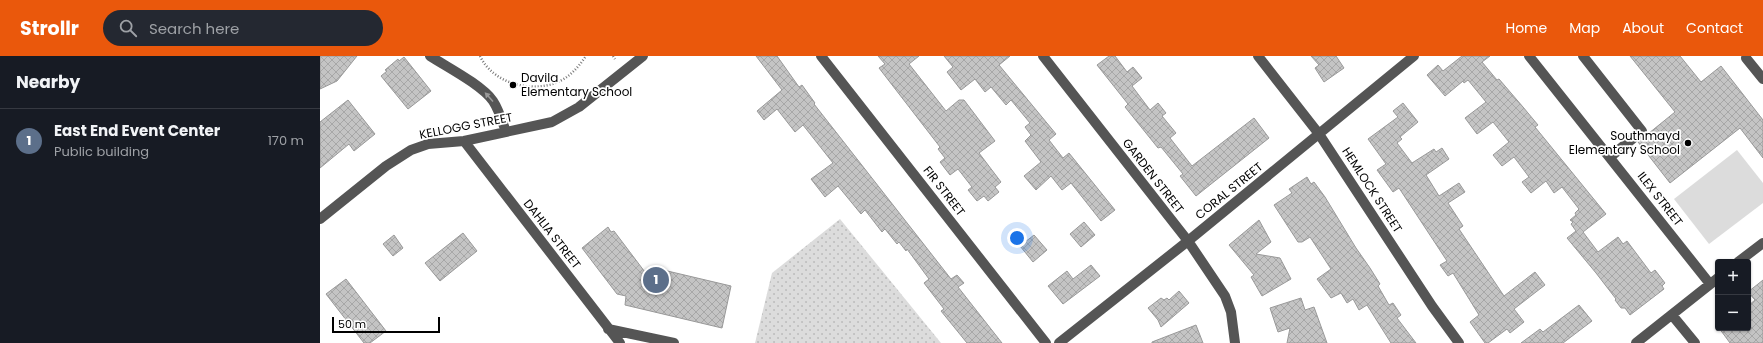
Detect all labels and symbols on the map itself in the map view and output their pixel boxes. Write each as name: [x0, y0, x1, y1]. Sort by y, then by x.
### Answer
place label: Davila Elementary School: [521, 69, 632, 100]
marker: Davila Elementary School: [508, 80, 518, 90]
one-way arrow: [485, 93, 494, 102]
street label: KELLOGG STREET: [418, 108, 514, 143]
place label: Southmayd Elementary School: [1569, 127, 1680, 158]
street label: GARDEN STREET: [1119, 135, 1188, 217]
marker: Southmayd Elementary School: [1683, 138, 1693, 148]
street label: HEMLOCK STREET: [1338, 144, 1407, 236]
street label: CORAL STREET: [1191, 158, 1266, 223]
street label: FIR STREET: [919, 162, 970, 220]
street label: ILEX STREET: [1634, 168, 1687, 230]
street label: DAHLIA STREET: [520, 195, 585, 272]
your location: [1007, 228, 1027, 248]
pin: 1: [643, 265, 669, 295]
scale bar: [332, 315, 440, 334]

